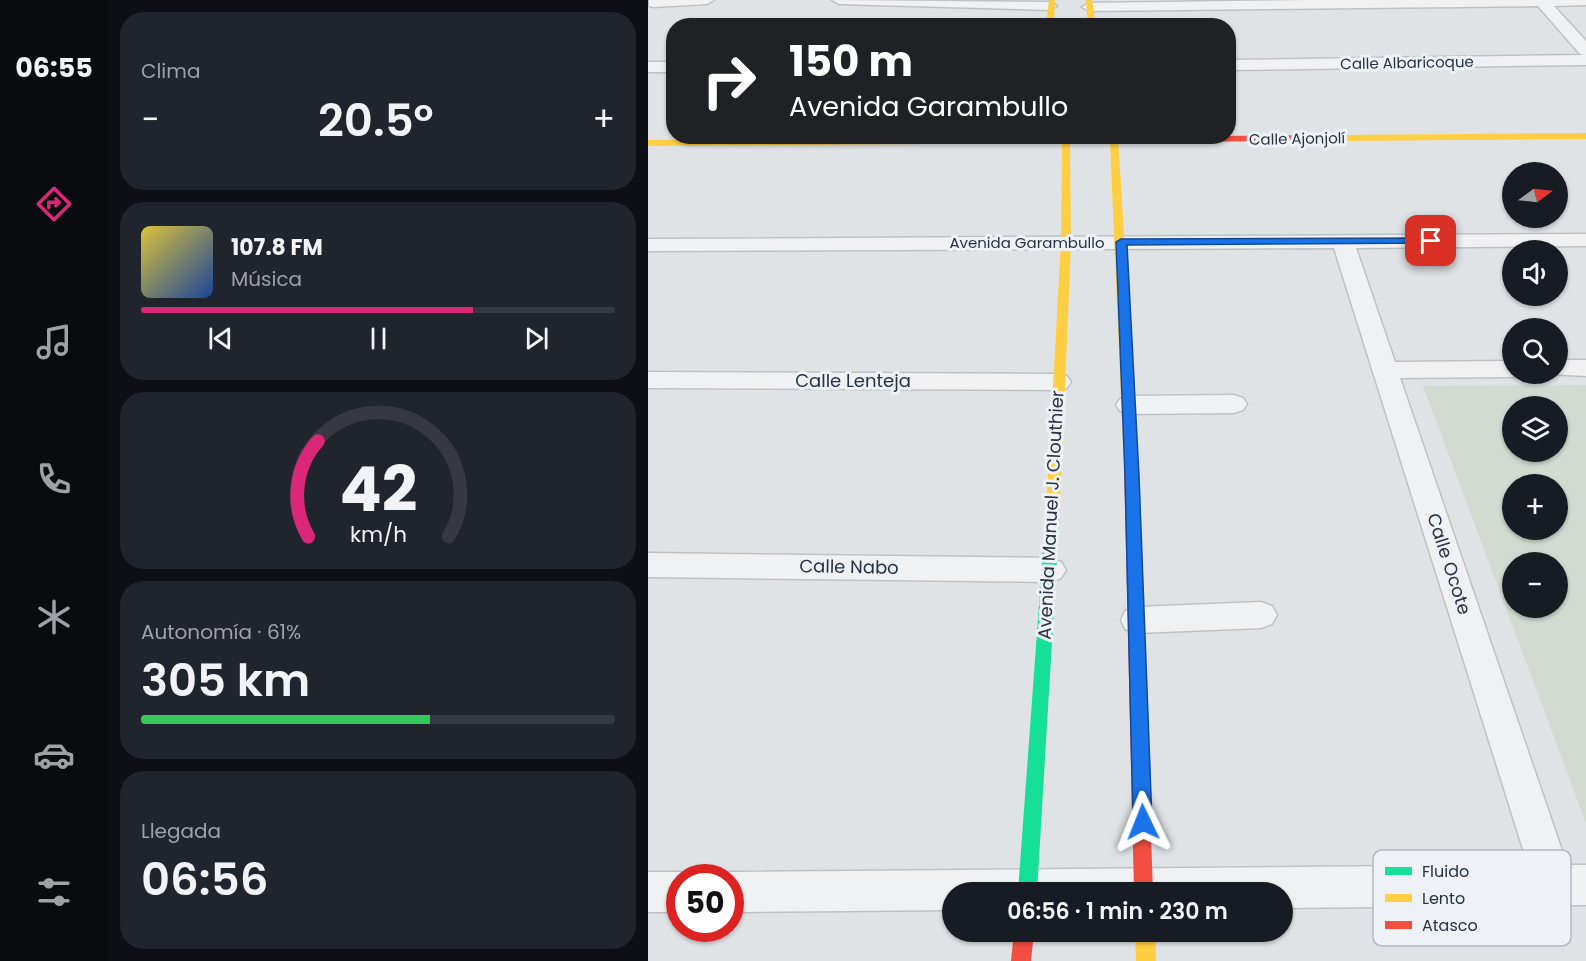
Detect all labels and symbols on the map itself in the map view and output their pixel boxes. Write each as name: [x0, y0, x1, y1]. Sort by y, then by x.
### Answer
street label: Calle Albaricoque: [1340, 51, 1474, 74]
street label: Calle Ajonjolí: [1249, 127, 1346, 150]
north arrow: [1502, 162, 1568, 228]
pin: [1405, 215, 1456, 266]
street label: Avenida Garambullo: [949, 232, 1105, 253]
street label: Calle Lenteja: [795, 368, 911, 393]
street label: Avenida Manuel J. Clouthier: [1031, 389, 1070, 640]
street label: Calle Ocote: [1421, 510, 1478, 618]
street label: Calle Nabo: [799, 553, 899, 580]
position arrow: [1111, 790, 1175, 854]
legend: [1373, 850, 1571, 946]
text: Fluido: [1422, 860, 1469, 883]
speed limit sign: 50: [666, 864, 744, 942]
text: Lento: [1422, 887, 1465, 910]
text: Atasco: [1422, 914, 1478, 937]

